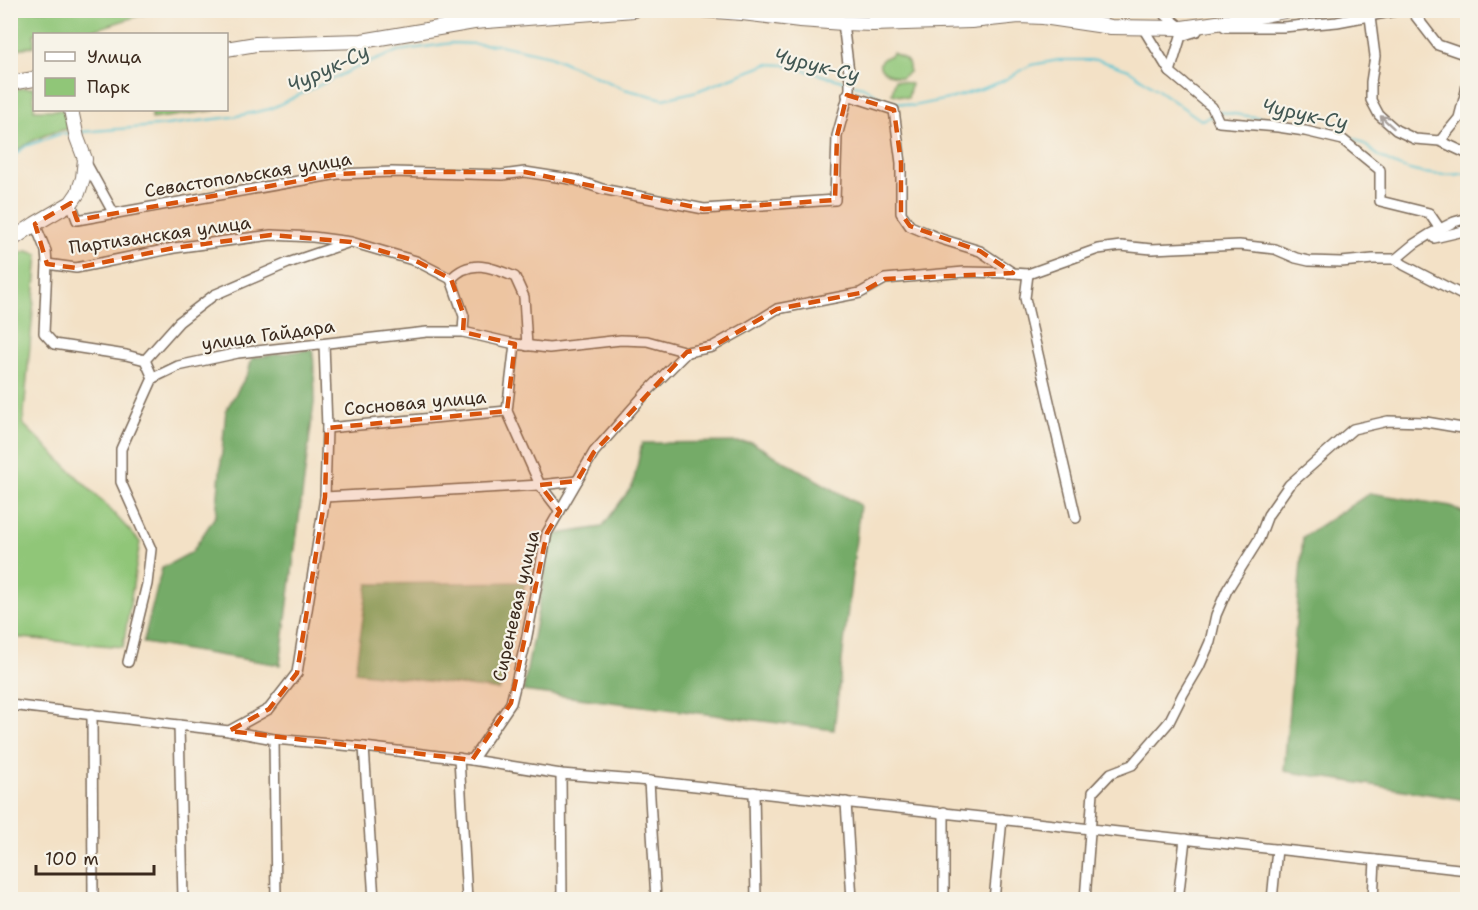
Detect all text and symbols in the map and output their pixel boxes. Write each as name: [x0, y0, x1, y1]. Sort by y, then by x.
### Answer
legend: [33, 33, 228, 111]
water label: Чурук-Су: [283, 38, 373, 98]
water label: Чурук-Су: [771, 42, 863, 88]
text: Улица: [87, 45, 141, 69]
text: Парк: [87, 75, 130, 99]
water label: Чурук-Су: [1259, 92, 1351, 136]
one-way arrow: [1380, 115, 1395, 129]
street label: Севастопольская улица: [143, 147, 353, 203]
street label: Партизанская улица: [68, 210, 252, 260]
street label: улица Гайдара: [200, 314, 336, 356]
street label: Сосновая улица: [343, 385, 487, 421]
street label: Сиреневая улица: [487, 528, 545, 684]
scale bar: [36, 838, 154, 876]
text: 100 m: [45, 847, 99, 871]

